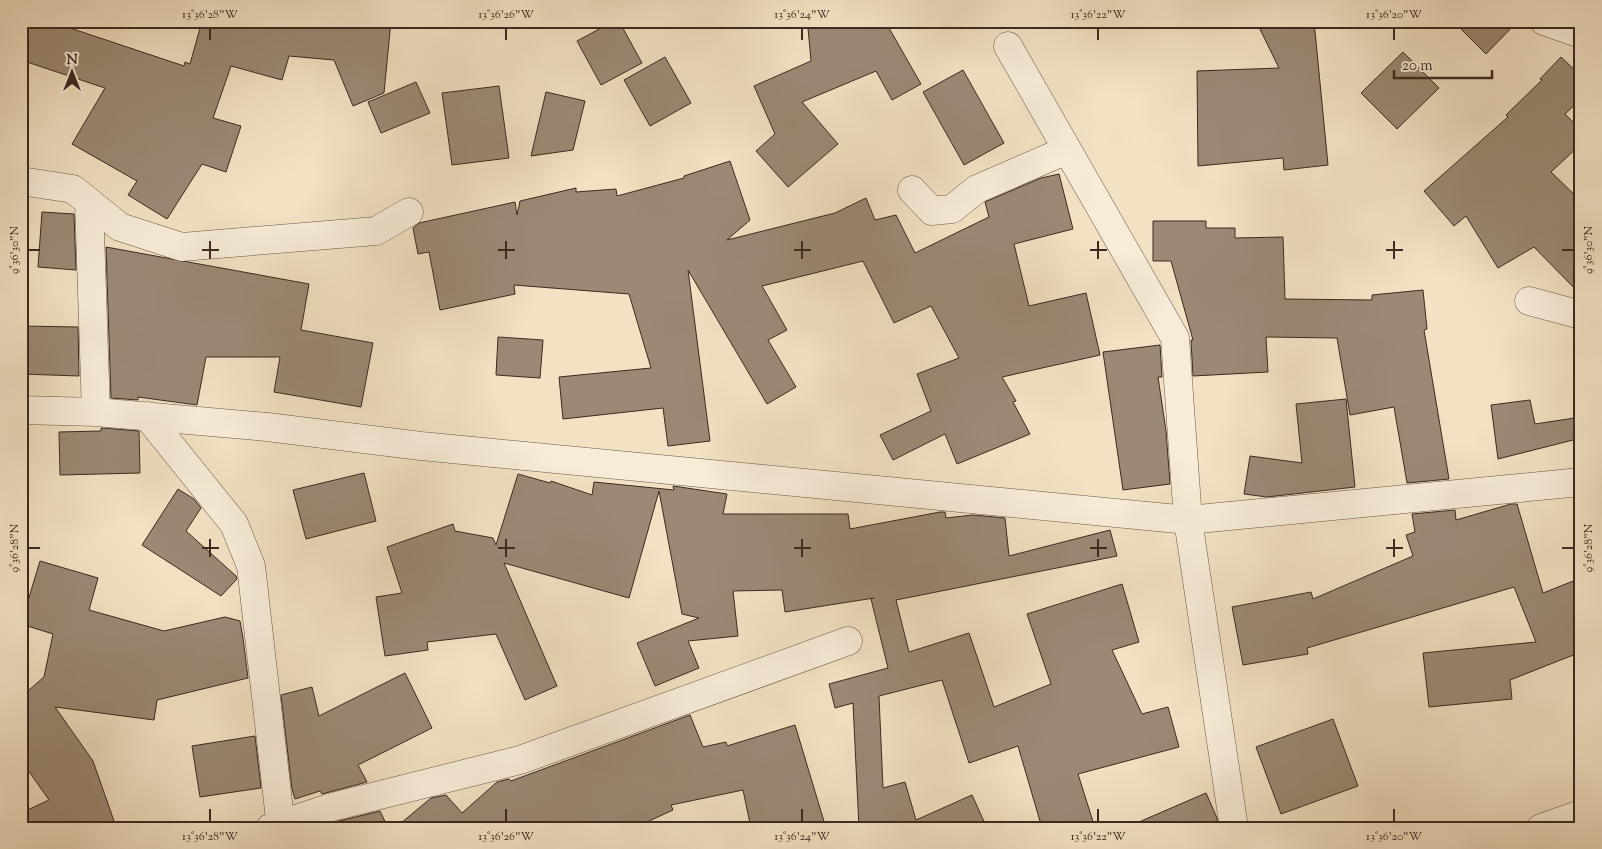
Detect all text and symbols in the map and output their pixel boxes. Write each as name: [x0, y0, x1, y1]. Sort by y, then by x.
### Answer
text: 13°36'28"W: [182, 6, 239, 24]
text: 13°36'26"W: [478, 6, 535, 24]
text: 13°36'24"W: [774, 6, 831, 24]
text: 13°36'22"W: [1070, 6, 1126, 24]
text: 13°36'20"W: [1366, 6, 1423, 24]
north arrow: [48, 48, 98, 98]
scale bar: [1394, 48, 1492, 80]
text: N: [66, 51, 78, 71]
text: 20 m: [1402, 56, 1433, 77]
text: 9°36'30"N: [6, 226, 24, 274]
text: 9°36'30"N: [1580, 226, 1598, 274]
text: 9°36'28"N: [6, 523, 24, 572]
text: 9°36'28"N: [1580, 523, 1598, 572]
text: 13°36'28"W: [182, 828, 239, 846]
text: 13°36'26"W: [478, 828, 535, 846]
text: 13°36'24"W: [774, 828, 831, 846]
text: 13°36'22"W: [1070, 828, 1126, 846]
text: 13°36'20"W: [1366, 828, 1423, 846]

